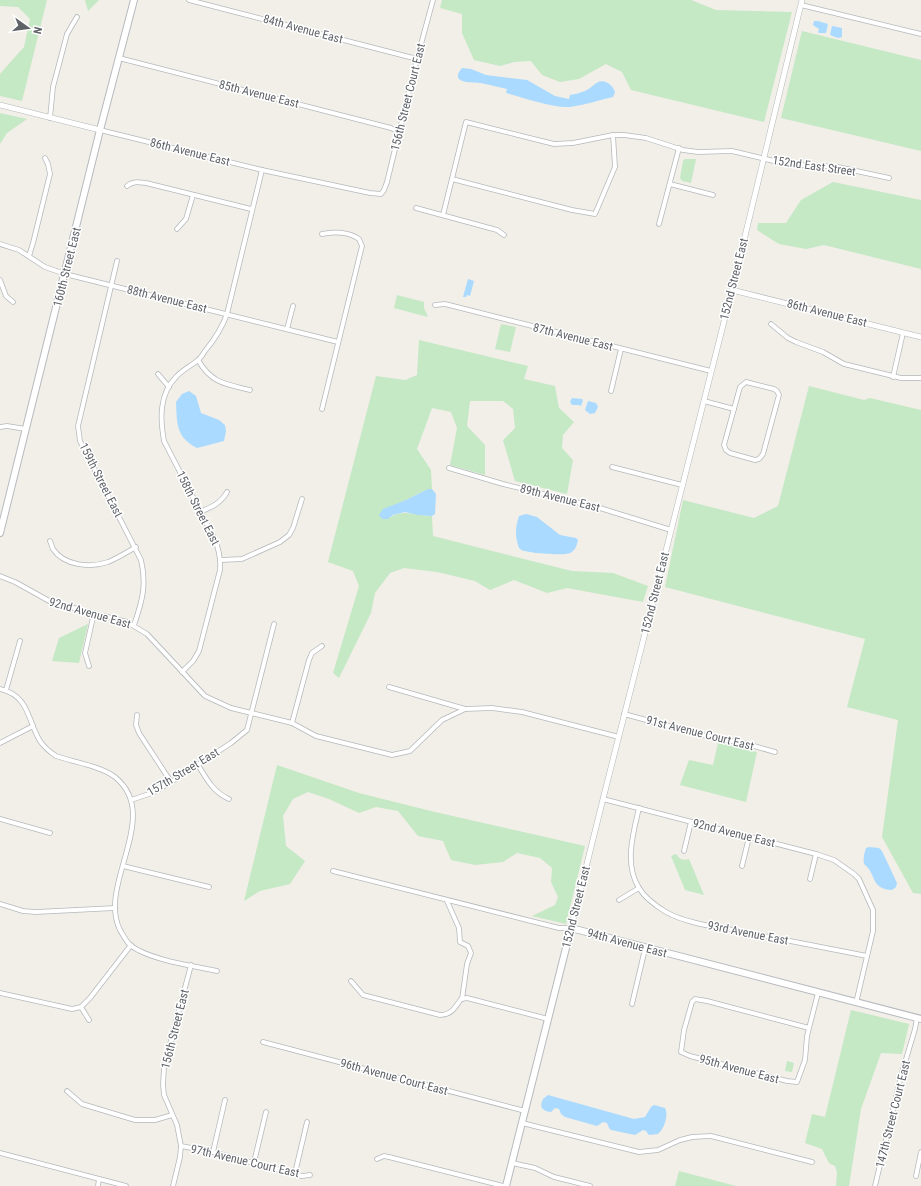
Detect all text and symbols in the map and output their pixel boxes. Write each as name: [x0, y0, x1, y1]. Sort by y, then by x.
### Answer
north arrow: [8, 8, 48, 48]
street label: 84th Avenue East: [262, 12, 345, 46]
text: N: [30, 25, 44, 35]
street label: 156th Street Court East: [388, 41, 428, 152]
street label: 85th Avenue East: [218, 77, 301, 111]
street label: 86th Avenue East: [149, 135, 232, 169]
street label: 152nd East Street: [771, 153, 857, 179]
street label: 160th Street East: [50, 225, 84, 308]
street label: 152nd Street East: [717, 236, 751, 321]
street label: 88th Avenue East: [126, 282, 209, 316]
street label: 86th Avenue East: [786, 296, 869, 330]
street label: 87th Avenue East: [532, 320, 615, 354]
street label: 159th Street East: [76, 441, 126, 520]
street label: 158th Street East: [173, 469, 223, 548]
street label: 89th Avenue East: [519, 481, 602, 515]
street label: 152nd Street East: [638, 550, 672, 635]
street label: 92nd Avenue East: [48, 595, 133, 631]
street label: 91st Avenue Court East: [645, 713, 756, 753]
street label: 157th Street East: [144, 745, 222, 799]
street label: 92nd Avenue East: [691, 816, 777, 850]
street label: 152nd Street East: [559, 864, 593, 949]
street label: 93rd Avenue East: [706, 918, 790, 948]
street label: 94th Avenue East: [586, 926, 669, 960]
street label: 156th Street East: [158, 987, 192, 1070]
street label: 95th Avenue East: [698, 1052, 781, 1086]
street label: 96th Avenue Court East: [339, 1056, 450, 1098]
street label: 147th Street Court East: [873, 1058, 913, 1169]
street label: 97th Avenue Court East: [189, 1142, 301, 1180]

